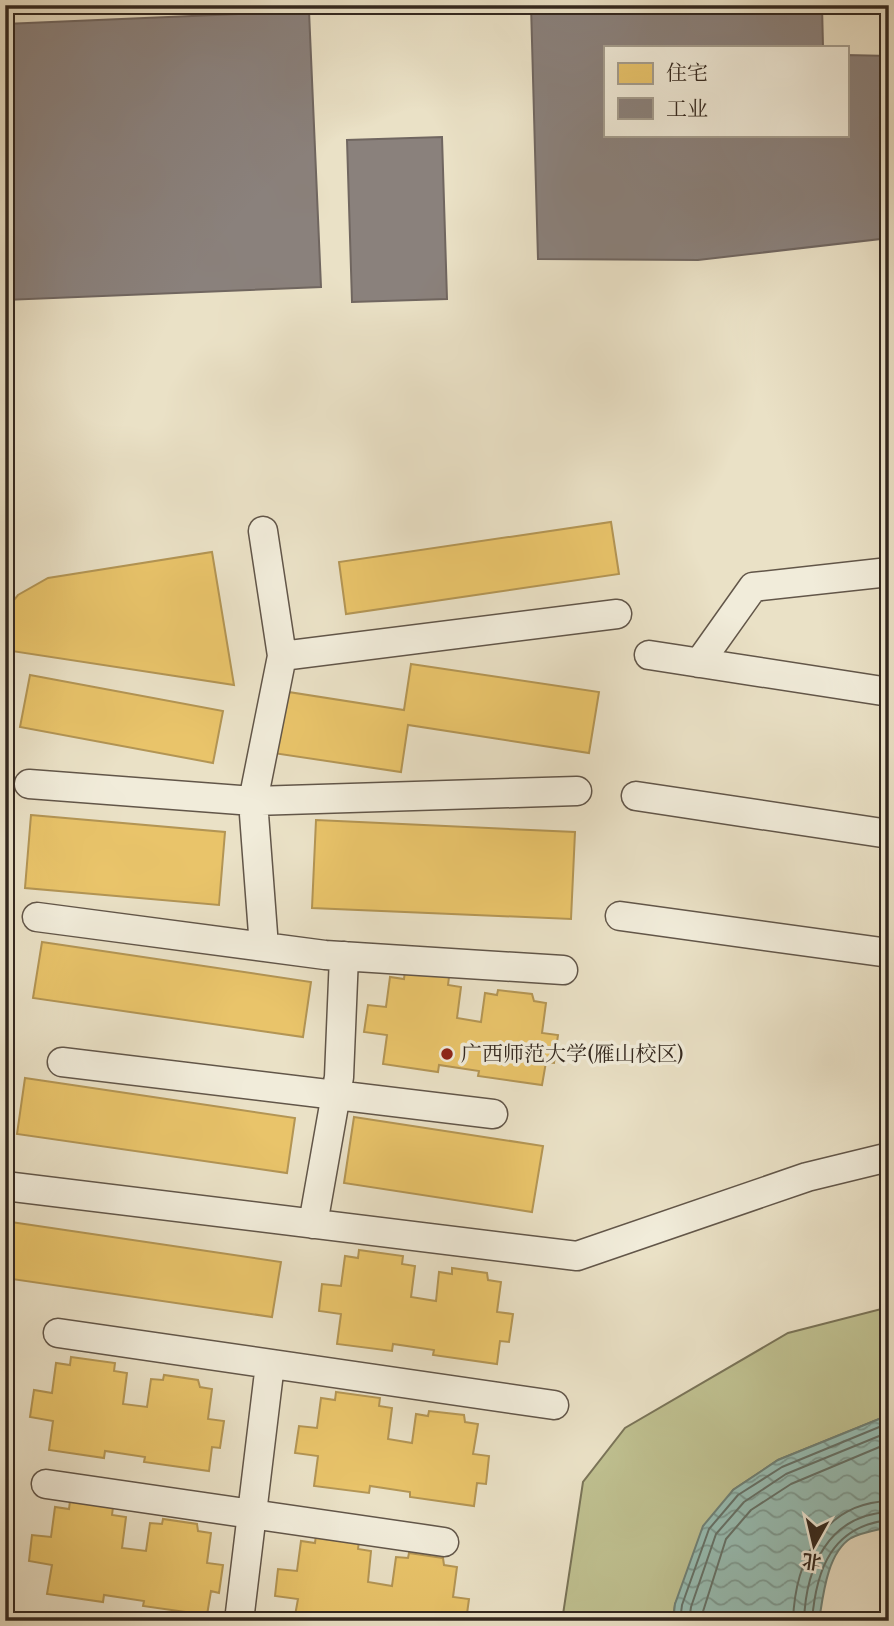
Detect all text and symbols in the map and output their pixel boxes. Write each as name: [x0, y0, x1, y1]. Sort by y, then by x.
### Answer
legend: [604, 46, 848, 136]
text: 住宅: [666, 61, 708, 87]
text: 工业: [666, 97, 708, 123]
place label: 广西师范大学(雁山校区): [461, 1042, 684, 1068]
marker: 广西师范大学(雁山校区): [439, 1046, 455, 1062]
north arrow: [778, 1510, 848, 1580]
text: 北: [801, 1548, 823, 1574]

